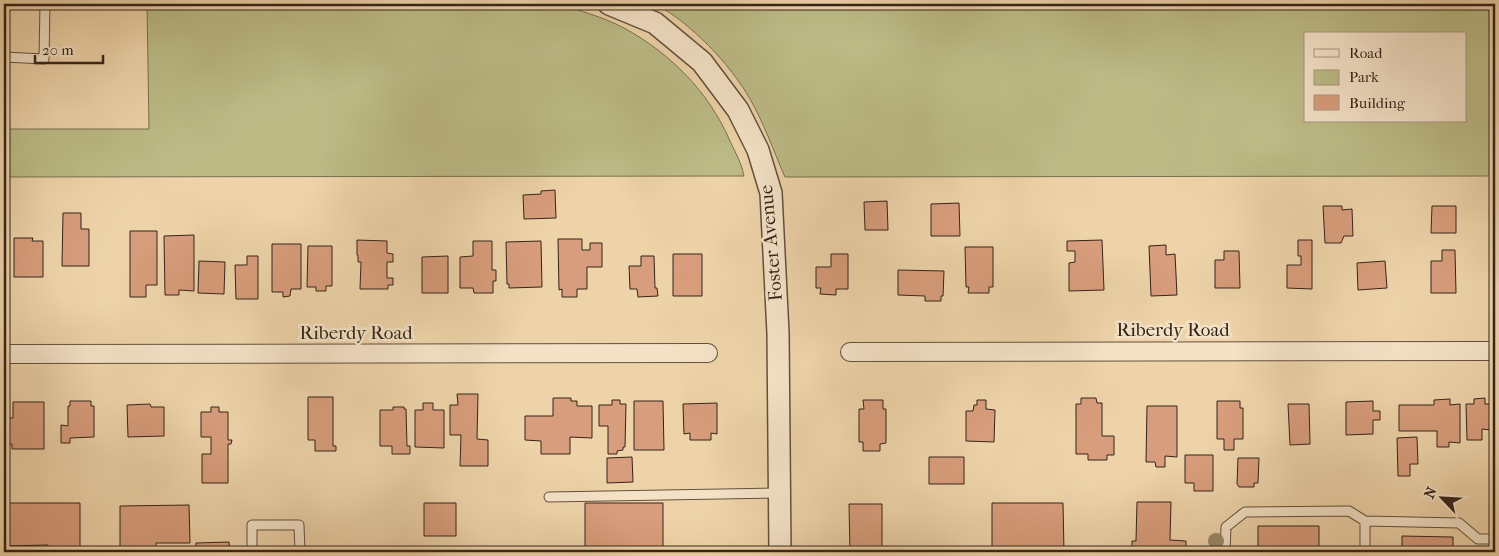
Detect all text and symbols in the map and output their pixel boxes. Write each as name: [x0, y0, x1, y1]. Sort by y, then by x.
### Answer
scale bar: [35, 32, 102, 64]
legend: [1304, 32, 1466, 122]
text: 20 m: [42, 41, 74, 59]
text: Road: [1349, 44, 1383, 62]
text: Park: [1349, 68, 1379, 86]
text: Building: [1349, 94, 1406, 112]
street label: Foster Avenue: [755, 184, 787, 302]
street label: Riberdy Road: [1116, 319, 1230, 341]
street label: Riberdy Road: [299, 322, 413, 344]
north arrow: [1416, 474, 1466, 524]
text: N: [1421, 484, 1441, 501]

